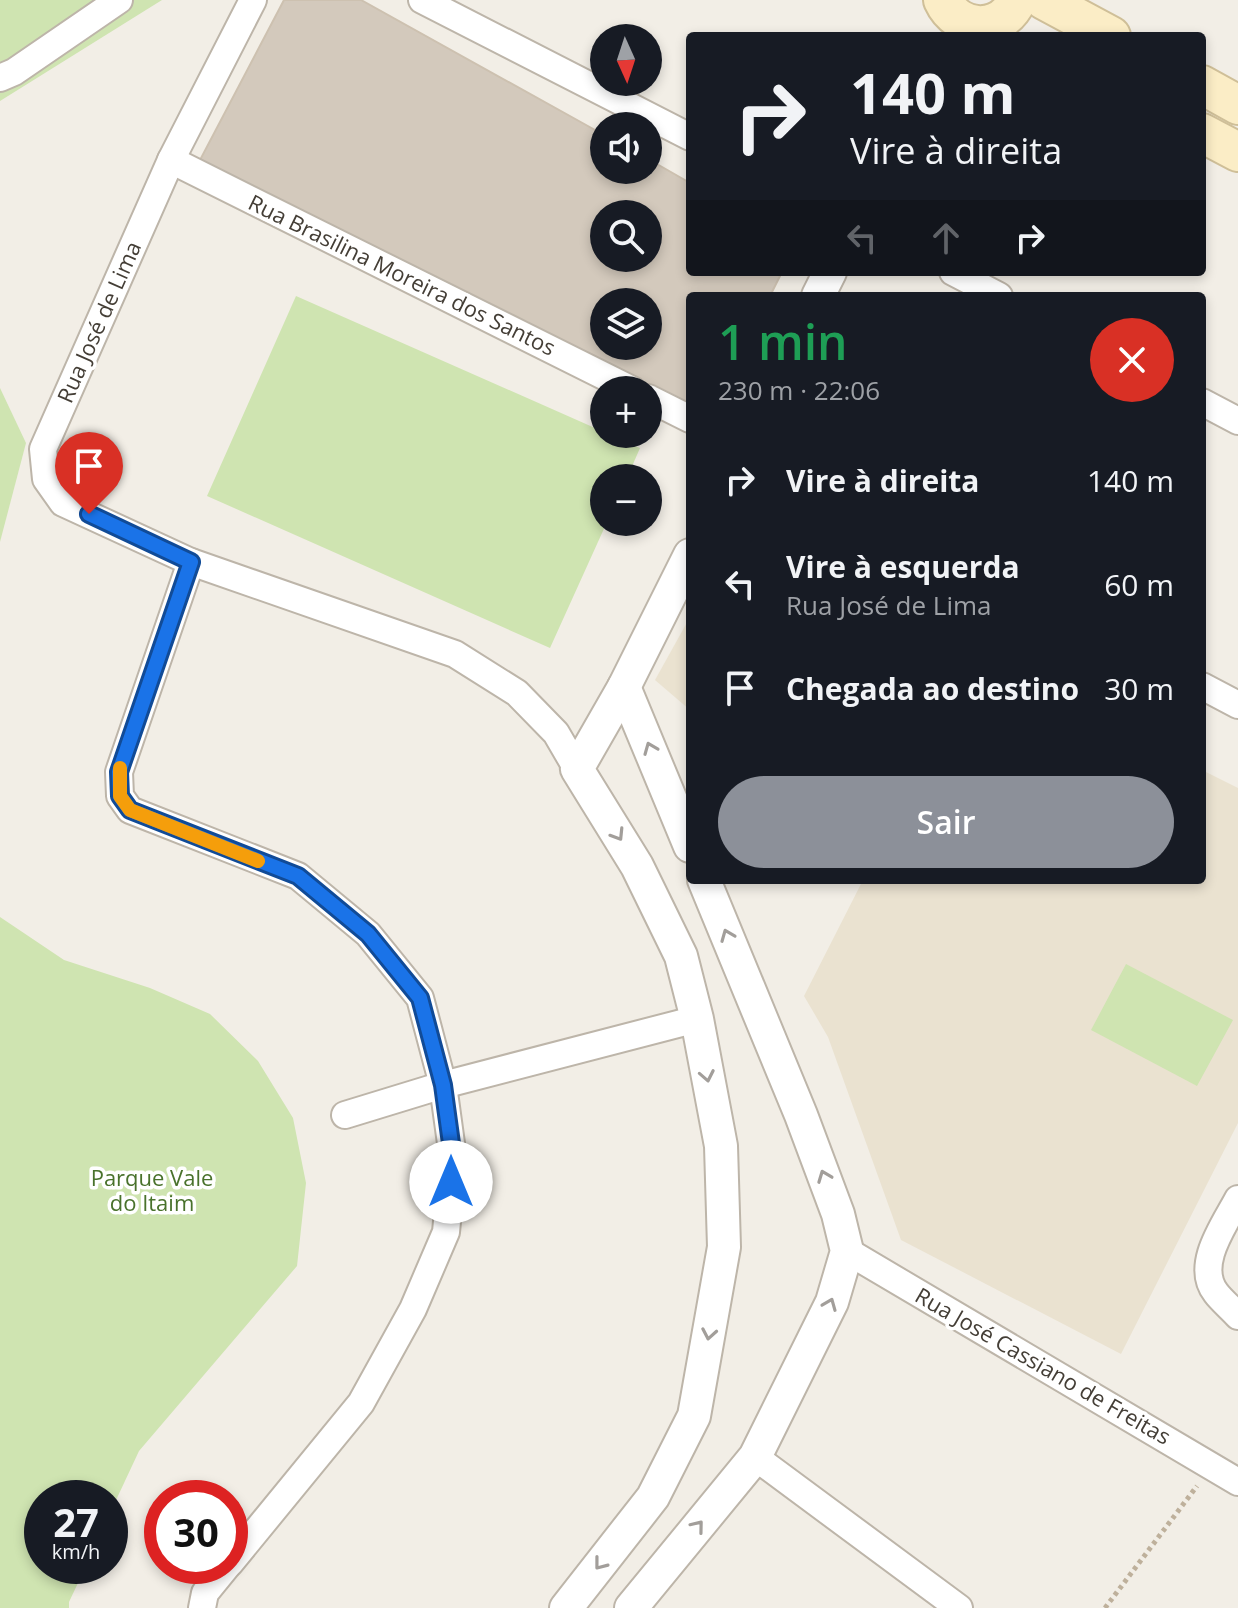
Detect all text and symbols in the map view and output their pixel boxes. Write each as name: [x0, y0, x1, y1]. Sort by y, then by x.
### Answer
north arrow: [590, 24, 662, 96]
map controls: [590, 24, 662, 536]
text: 140 m: [850, 54, 1016, 130]
icon: right: [718, 64, 822, 168]
button: sound: [590, 112, 662, 184]
text: Vire à direita: [850, 126, 1062, 175]
street label: Rua Brasilina Moreira dos Santos: [244, 187, 561, 362]
button: search: [590, 200, 662, 272]
icon: left: [840, 216, 884, 260]
icon: ahead: [924, 216, 968, 260]
icon: right: [1008, 216, 1052, 260]
street label: Rua José de Lima: [49, 236, 147, 407]
button: layers: [590, 288, 662, 360]
text: 1 min: [718, 309, 848, 374]
button: close: [1090, 318, 1174, 402]
text: 230 m · 22:06: [718, 372, 880, 408]
button: +: [590, 376, 662, 448]
pin: [55, 432, 123, 514]
icon: arrive: [67, 444, 111, 488]
icon: right: [718, 458, 762, 502]
text: Vire à direita: [786, 460, 980, 501]
text: 140 m: [1087, 460, 1174, 501]
button: −: [590, 464, 662, 536]
text: Vire à esquerda: [786, 546, 1020, 587]
icon: left: [718, 562, 762, 606]
text: 60 m: [1104, 564, 1174, 605]
text: Rua José de Lima: [786, 587, 991, 623]
icon: arrive: [718, 666, 762, 710]
text: Chegada ao destino: [786, 668, 1079, 709]
text: 30 m: [1104, 668, 1174, 709]
one-way arrow: [643, 742, 659, 757]
button: Sair: [718, 776, 1174, 868]
one-way arrow: [608, 826, 623, 841]
one-way arrow: [720, 929, 736, 943]
one-way arrow: [698, 1070, 715, 1083]
position arrow: [409, 1140, 493, 1224]
park label: Parque Vale do Itaim: [91, 1162, 213, 1217]
one-way arrow: [817, 1170, 834, 1184]
street label: Rua José Cassiano de Freitas: [910, 1280, 1177, 1451]
one-way arrow: [820, 1298, 836, 1312]
one-way arrow: [701, 1327, 718, 1340]
speed limit sign: 30: [144, 1480, 248, 1584]
text: 27: [53, 1494, 99, 1549]
one-way arrow: [688, 1521, 703, 1535]
text: km/h: [52, 1538, 100, 1565]
one-way arrow: [596, 1555, 610, 1570]

